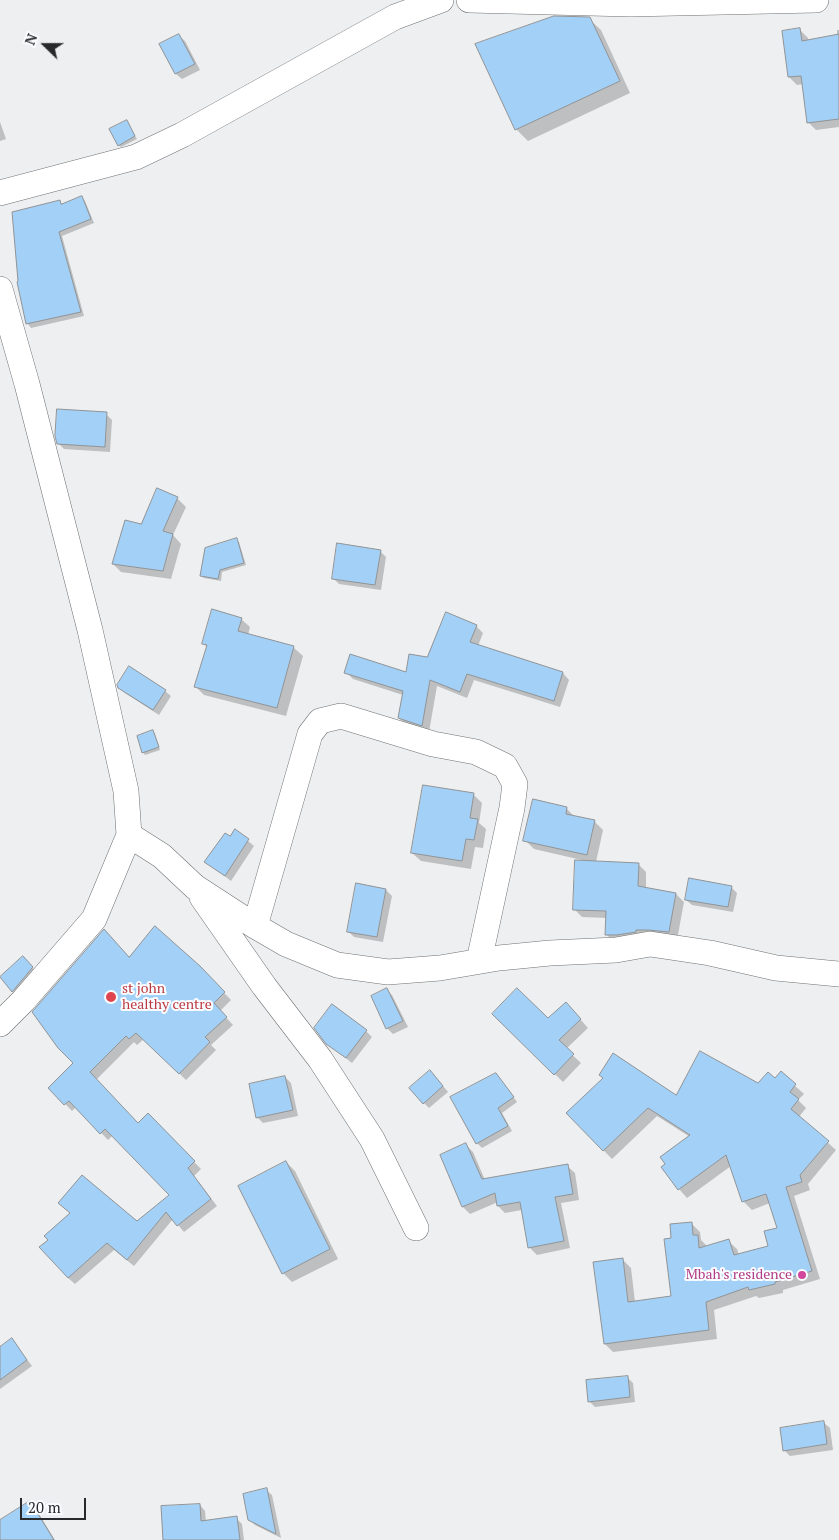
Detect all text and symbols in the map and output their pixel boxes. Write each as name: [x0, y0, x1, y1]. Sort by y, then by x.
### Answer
north arrow: [20, 20, 70, 70]
text: N: [20, 31, 41, 48]
place label: st john healthy centre: [122, 981, 212, 1014]
marker: st john healthy centre: [104, 990, 118, 1004]
place label: Mbah's residence: [686, 1267, 792, 1283]
marker: Mbah's residence: [796, 1269, 808, 1281]
scale bar: [22, 1488, 89, 1520]
text: 20 m: [28, 1497, 61, 1517]

